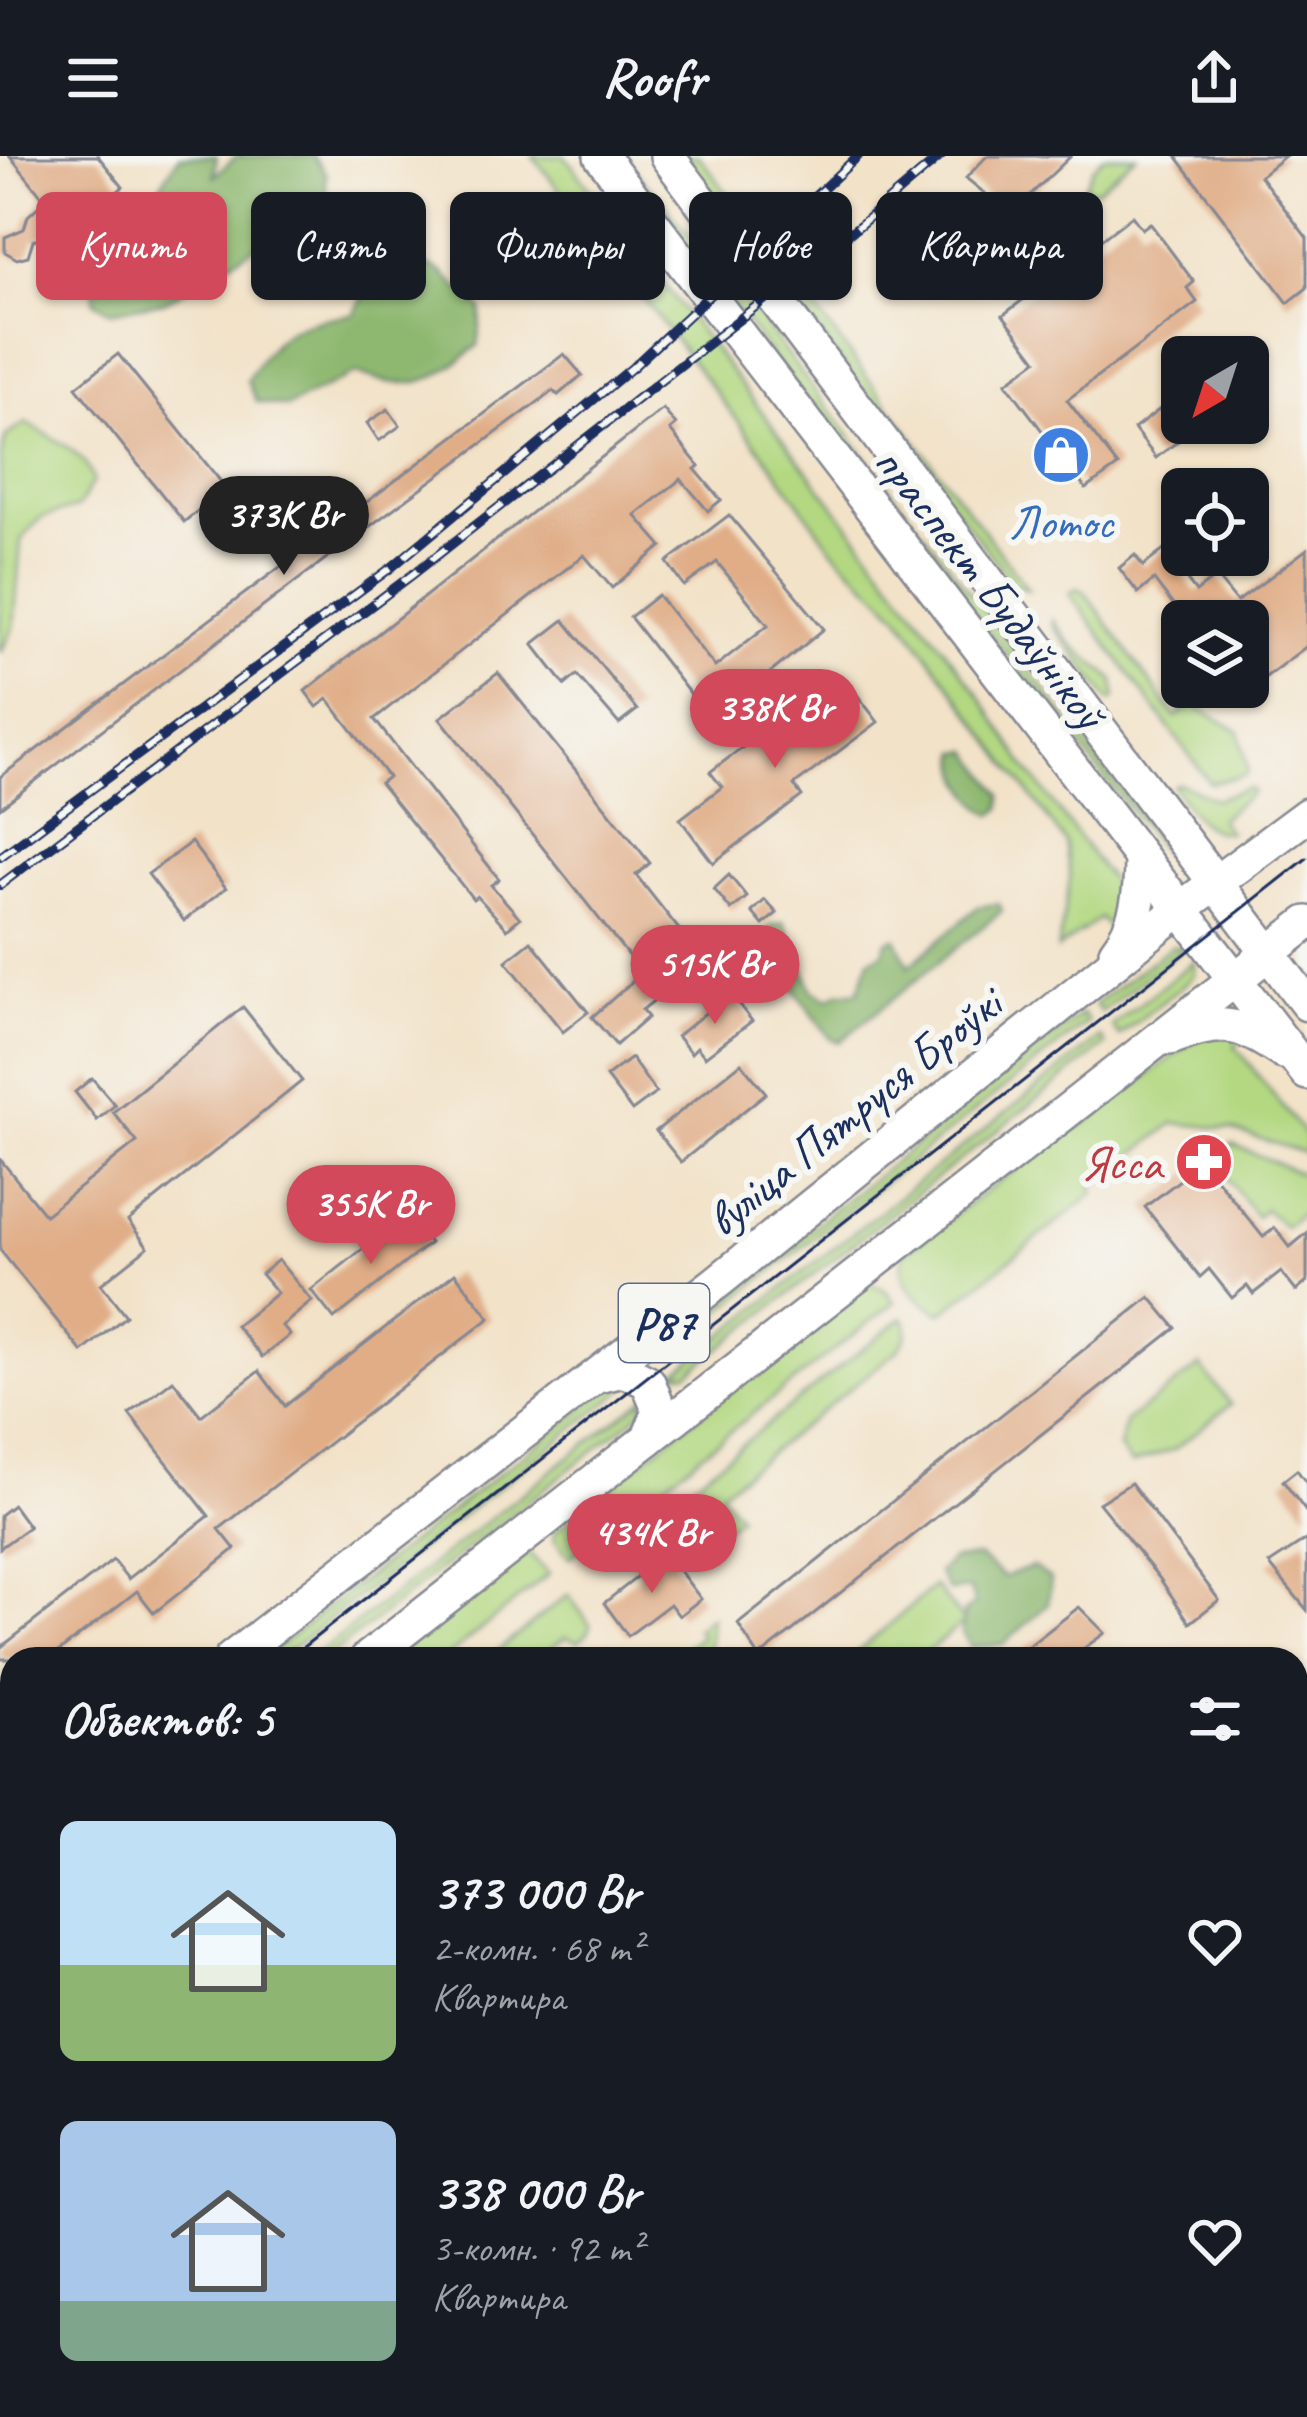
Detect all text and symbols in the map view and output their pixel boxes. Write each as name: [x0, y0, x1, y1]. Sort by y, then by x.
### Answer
text: Roofr: [602, 44, 705, 112]
icon: menu: [60, 45, 126, 111]
icon: share: [1181, 45, 1247, 111]
chip: Купить: [36, 192, 227, 300]
chip: Снять: [251, 192, 426, 300]
chip: Фильтры: [450, 192, 665, 300]
chip: Новое: [689, 192, 852, 300]
chip: Квартира: [876, 192, 1103, 300]
north arrow: [1161, 336, 1269, 444]
map controls: [1161, 336, 1269, 708]
shop icon: Лотос: [1030, 424, 1092, 486]
street label: праспект Будаўнікоў: [861, 433, 1122, 743]
button: locate: [1161, 468, 1269, 576]
pin: 373K Br: [173, 476, 395, 578]
text: 373K Br: [226, 490, 342, 539]
place label: Лотос: [1009, 492, 1115, 552]
button: layers: [1161, 600, 1269, 708]
pin: 338K Br: [664, 669, 886, 771]
text: 338K Br: [717, 683, 833, 732]
pin: 515K Br: [604, 925, 826, 1027]
text: 515K Br: [657, 939, 773, 988]
street label: вуліца Пятруся Броўкі: [694, 971, 1017, 1249]
pharmacy icon: Ясса: [1173, 1131, 1235, 1193]
place label: Ясса: [1081, 1133, 1165, 1193]
pin: 355K Br: [260, 1165, 482, 1267]
text: 355K Br: [313, 1179, 429, 1228]
road number: Р87: [619, 1284, 709, 1362]
pin: 434K Br: [541, 1494, 763, 1596]
text: 434K Br: [594, 1508, 710, 1557]
icon: filters: [1182, 1686, 1248, 1752]
text: Объектов: 5: [60, 1687, 272, 1751]
text: 373 000 Br: [432, 1860, 639, 1924]
icon: home: [156, 1869, 300, 2013]
icon: heart: [1182, 1908, 1248, 1974]
text: 2-комн. · 68 m²: [432, 1924, 642, 1973]
text: Квартира: [432, 1973, 565, 2022]
text: 338 000 Br: [432, 2160, 639, 2224]
icon: home: [156, 2169, 300, 2313]
icon: heart: [1182, 2208, 1248, 2274]
text: 3-комн. · 92 m²: [432, 2224, 642, 2273]
text: Квартира: [432, 2273, 565, 2322]

